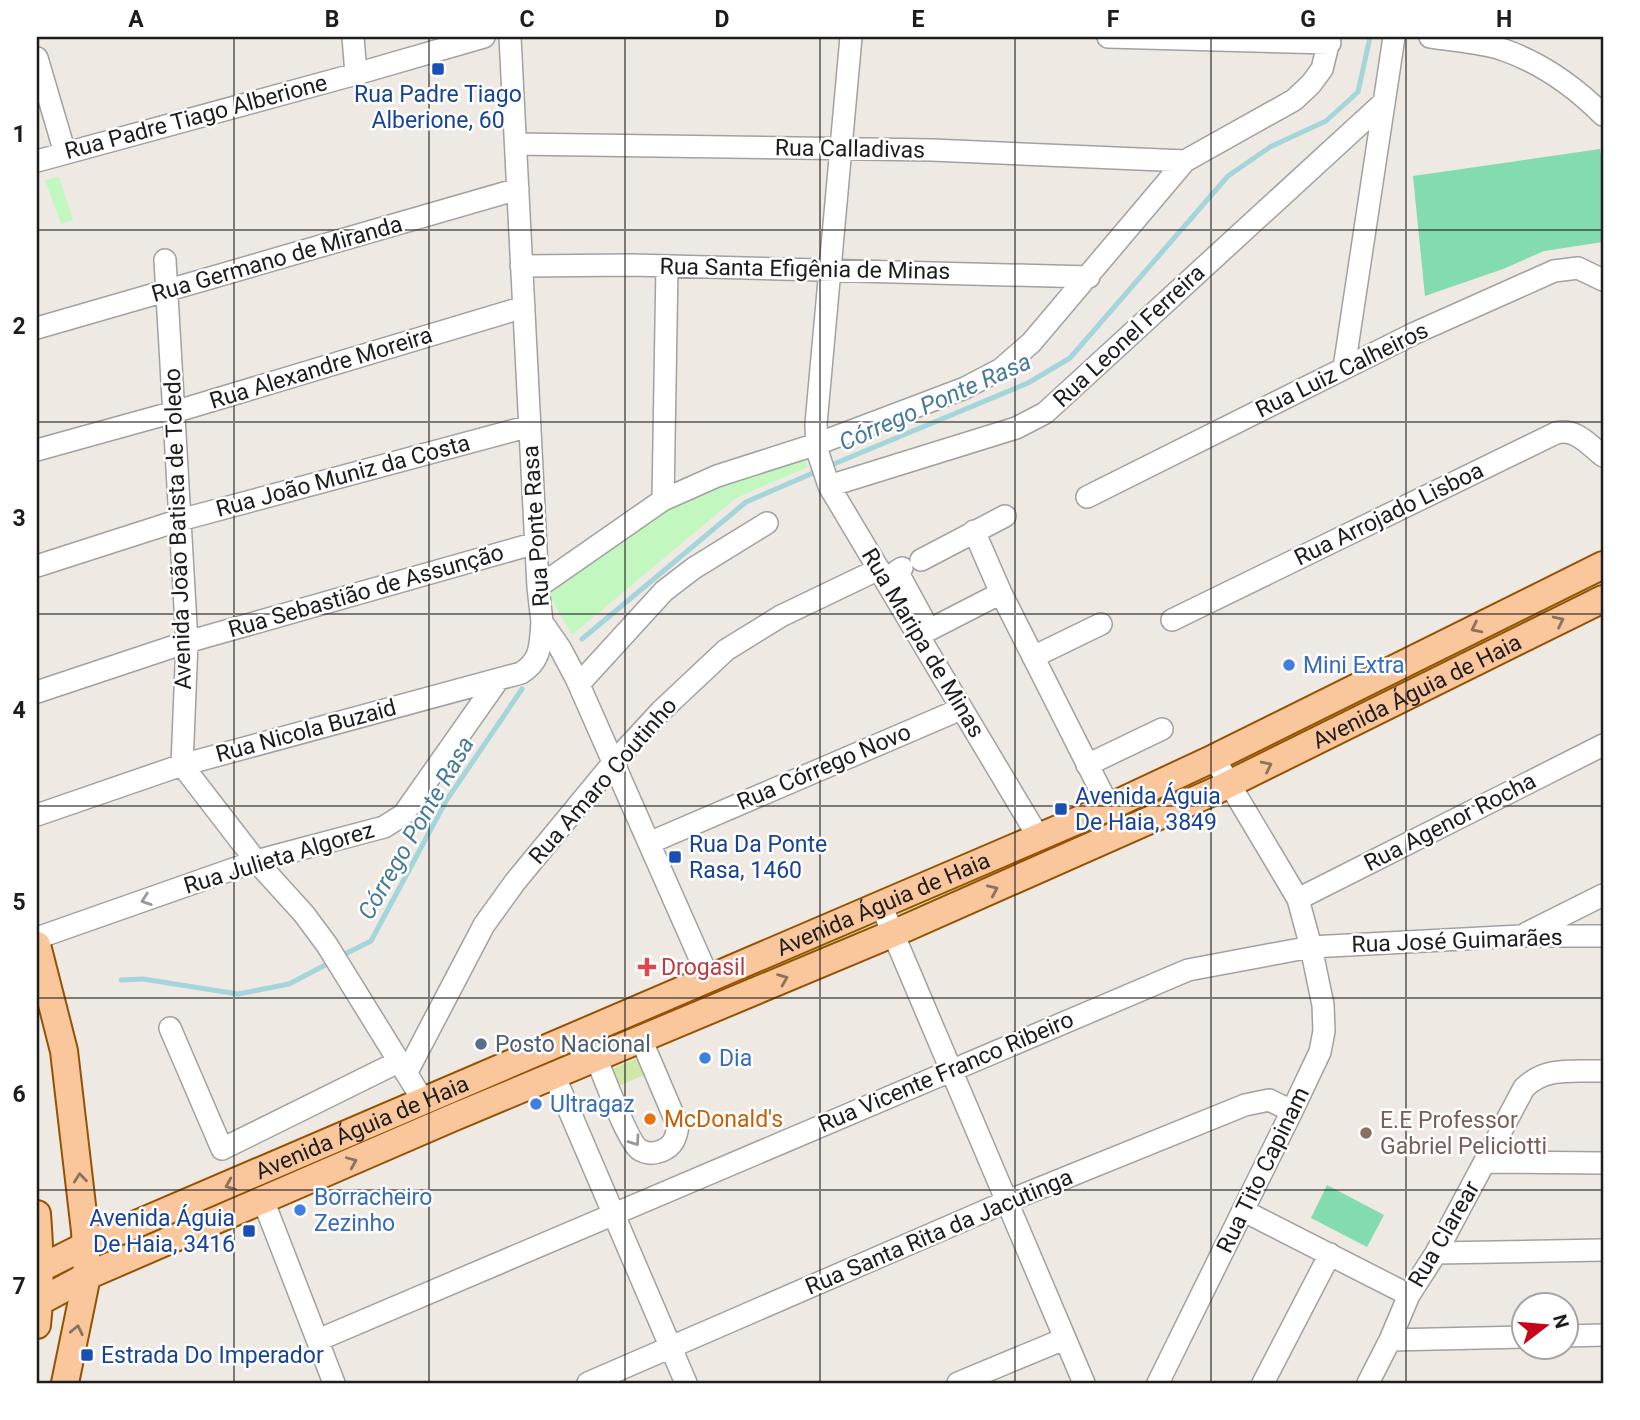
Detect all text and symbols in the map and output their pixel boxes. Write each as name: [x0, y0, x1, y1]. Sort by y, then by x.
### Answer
text: A: [128, 6, 144, 33]
text: B: [325, 6, 339, 33]
text: C: [519, 6, 535, 33]
text: D: [715, 6, 729, 33]
text: E: [912, 6, 925, 33]
text: F: [1107, 6, 1120, 33]
text: G: [1300, 6, 1316, 33]
text: H: [1496, 6, 1512, 33]
marker: Rua Padre Tiago Alberione, 60: [430, 61, 446, 77]
street label: Rua Padre Tiago Alberione: [62, 69, 330, 165]
place label: Rua Padre Tiago Alberione, 60: [354, 81, 522, 134]
text: 1: [12, 121, 26, 148]
street label: Rua Calladivas: [775, 134, 925, 164]
street label: Rua Germano de Miranda: [149, 210, 405, 308]
street label: Rua Santa Efigênia de Minas: [659, 253, 951, 285]
street label: Rua Leonel Ferreira: [1048, 259, 1210, 413]
text: 2: [12, 313, 26, 340]
street label: Rua Luiz Calheiros: [1251, 317, 1433, 423]
street label: Rua Alexandre Moreira: [206, 321, 436, 415]
water label: Córrego Ponte Rasa: [835, 347, 1035, 457]
street label: Avenida João Batista de Toledo: [159, 368, 197, 690]
street label: Rua João Muniz da Costa: [213, 429, 473, 523]
street label: Rua Ponte Rasa: [517, 444, 555, 608]
street label: Rua Arrojado Lisboa: [1290, 457, 1488, 571]
text: 3: [12, 505, 26, 532]
street label: Rua Sebastião de Assunção: [225, 539, 507, 643]
street label: Rua Maripa de Minas: [856, 544, 990, 742]
one-way arrow: [1552, 616, 1564, 630]
one-way arrow: [1471, 619, 1483, 633]
street label: Avenida Águia de Haia: [1308, 628, 1526, 754]
place label: Mini Extra: [1303, 652, 1405, 679]
marker: Mini Extra: [1281, 657, 1297, 673]
street label: Rua Amaro Coutinho: [523, 692, 683, 870]
street label: Rua Nicola Buzaid: [213, 694, 399, 768]
text: 4: [12, 697, 26, 724]
street label: Rua Córrego Novo: [733, 718, 915, 816]
water label: Córrego Ponte Rasa: [352, 731, 480, 925]
one-way arrow: [1260, 760, 1272, 774]
street label: Rua Agenor Rocha: [1360, 767, 1540, 877]
place label: Avenida Águia De Haia, 3849: [1075, 782, 1221, 836]
marker: Avenida Águia De Haia, 3849: [1053, 801, 1069, 817]
street label: Rua Julieta Algorez: [181, 816, 377, 900]
place label: Rua Da Ponte Rasa, 1460: [689, 831, 827, 884]
street label: Avenida Águia de Haia: [772, 846, 994, 961]
marker: Rua Da Ponte Rasa, 1460: [667, 849, 683, 865]
one-way arrow: [986, 884, 998, 898]
text: 5: [12, 889, 26, 916]
one-way arrow: [140, 892, 152, 907]
street label: Rua José Guimarães: [1351, 924, 1563, 958]
place label: Drogasil: [661, 954, 745, 981]
marker: Drogasil: [639, 959, 655, 975]
one-way arrow: [777, 973, 789, 987]
street label: Rua Vicente Franco Ribeiro: [814, 1006, 1078, 1138]
place label: Posto Nacional: [495, 1031, 651, 1058]
marker: Posto Nacional: [473, 1036, 489, 1052]
place label: Dia: [719, 1045, 752, 1072]
marker: Dia: [697, 1050, 713, 1066]
street label: Avenida Águia de Haia: [251, 1070, 473, 1185]
text: 6: [12, 1081, 26, 1108]
street label: Rua Tito Capinam: [1211, 1083, 1315, 1257]
place label: Ultragaz: [550, 1091, 635, 1118]
marker: Ultragaz: [528, 1096, 544, 1112]
place label: McDonald's: [664, 1106, 783, 1133]
place label: E.E Professor Gabriel Peliciotti: [1380, 1107, 1547, 1160]
marker: McDonald's: [642, 1111, 658, 1127]
marker: E.E Professor Gabriel Peliciotti: [1358, 1125, 1374, 1141]
one-way arrow: [627, 1133, 639, 1146]
one-way arrow: [345, 1156, 357, 1170]
street label: Rua Santa Rita da Jacutinga: [801, 1163, 1077, 1301]
one-way arrow: [72, 1173, 87, 1184]
street label: Rua Clarear: [1403, 1176, 1485, 1292]
one-way arrow: [225, 1177, 237, 1191]
place label: Borracheiro Zezinho: [314, 1184, 432, 1237]
marker: Borracheiro Zezinho: [292, 1202, 308, 1218]
place label: Avenida Águia De Haia, 3416: [89, 1204, 235, 1258]
marker: Avenida Águia De Haia, 3416: [241, 1223, 257, 1239]
text: 7: [12, 1273, 26, 1300]
north arrow: [1510, 1290, 1580, 1360]
text: N: [1548, 1312, 1574, 1331]
one-way arrow: [69, 1324, 84, 1336]
place label: Estrada Do Imperador: [101, 1342, 324, 1369]
marker: Estrada Do Imperador: [79, 1347, 95, 1363]

